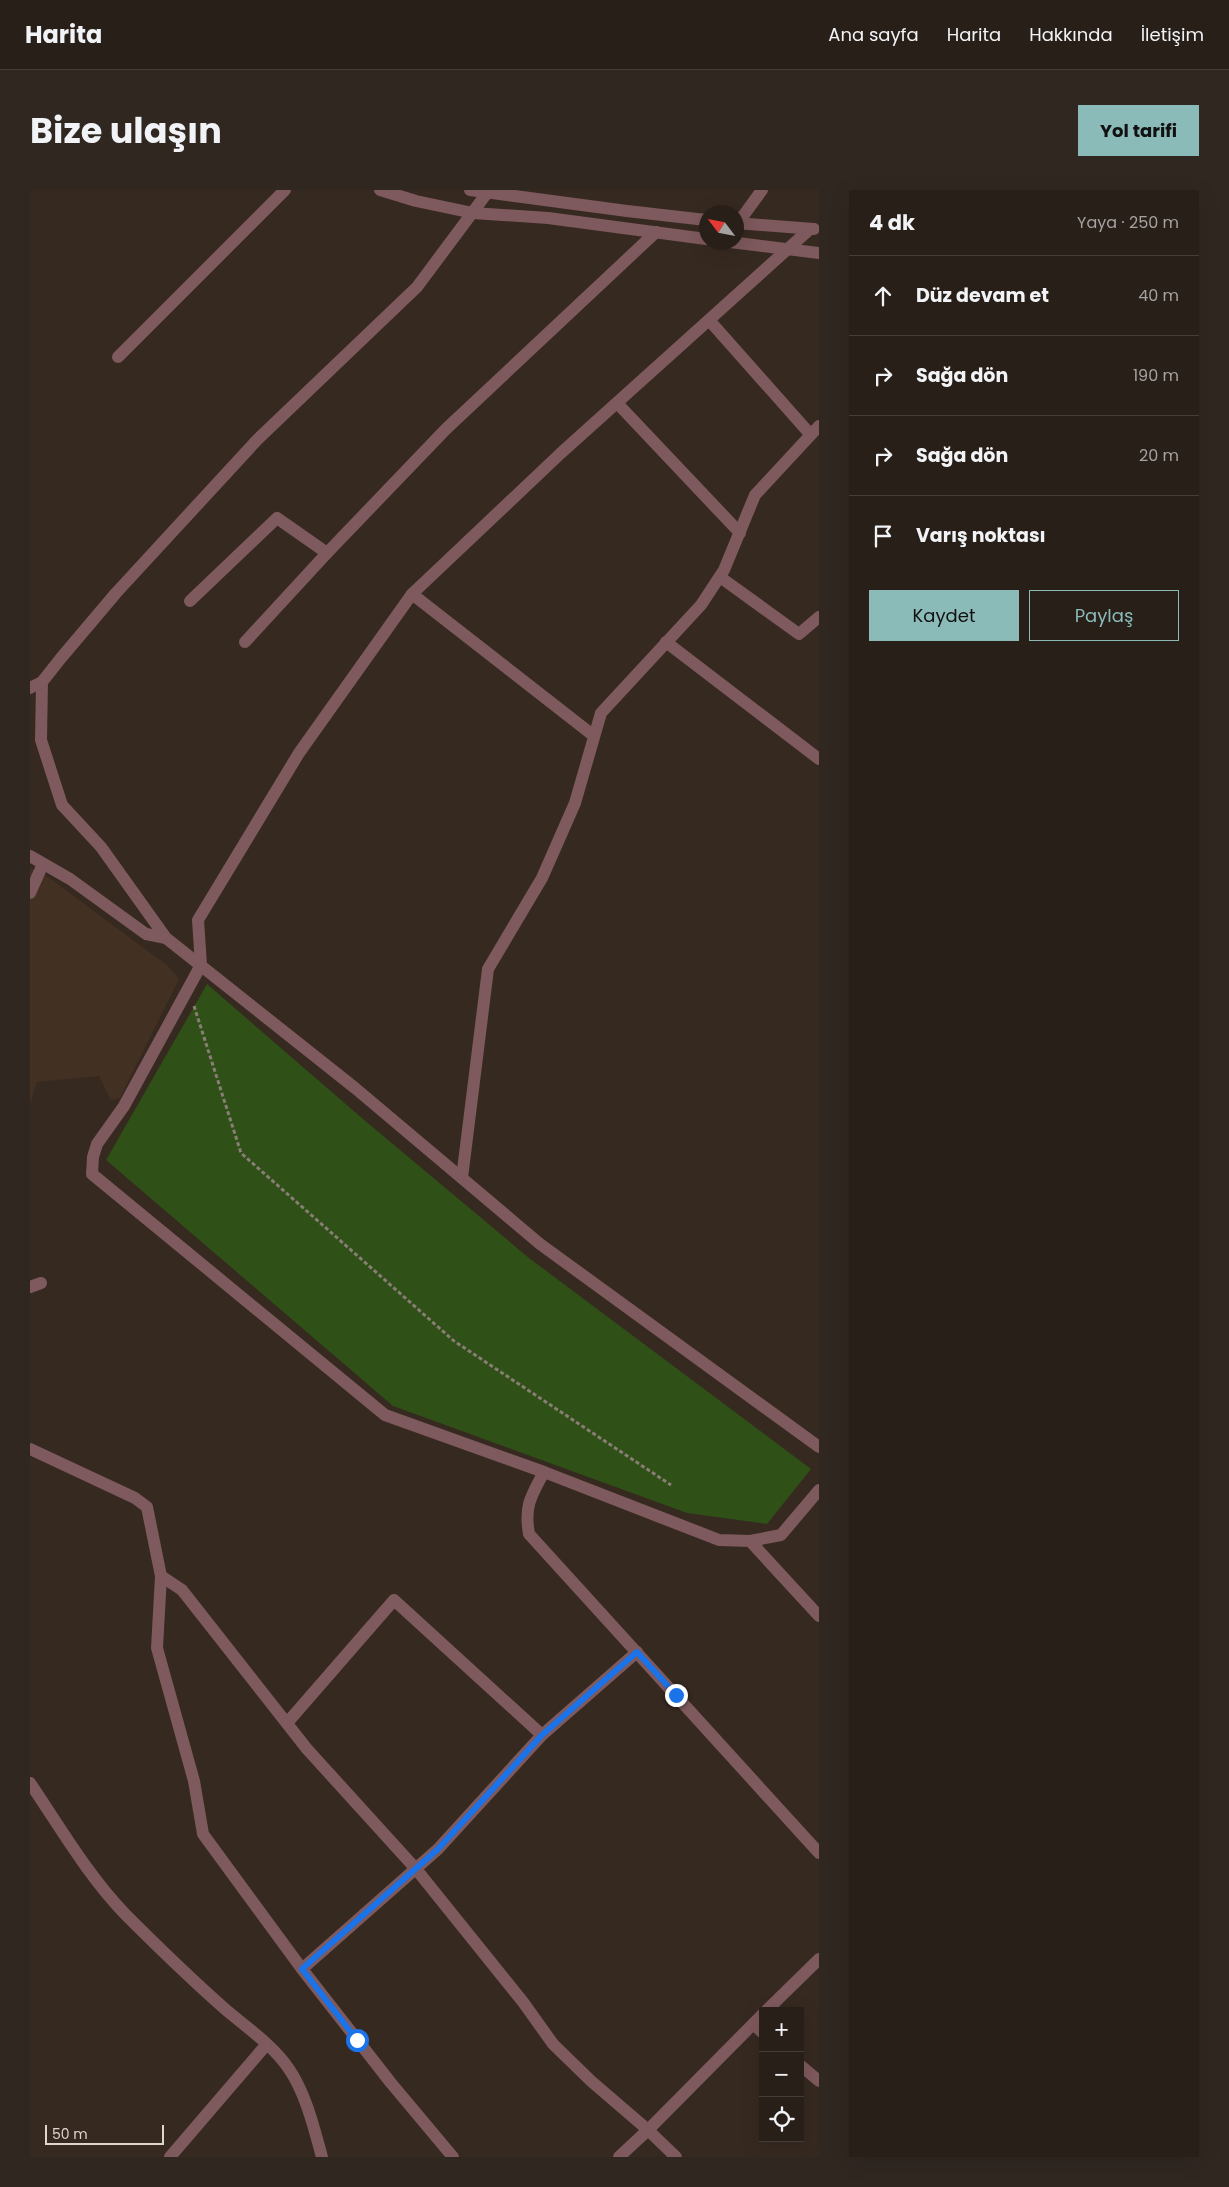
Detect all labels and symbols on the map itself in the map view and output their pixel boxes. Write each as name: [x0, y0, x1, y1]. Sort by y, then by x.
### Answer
north arrow: [699, 205, 744, 250]
route end: [665, 1684, 688, 1707]
route start: [346, 2029, 369, 2052]
scale bar: [45, 2122, 164, 2145]

